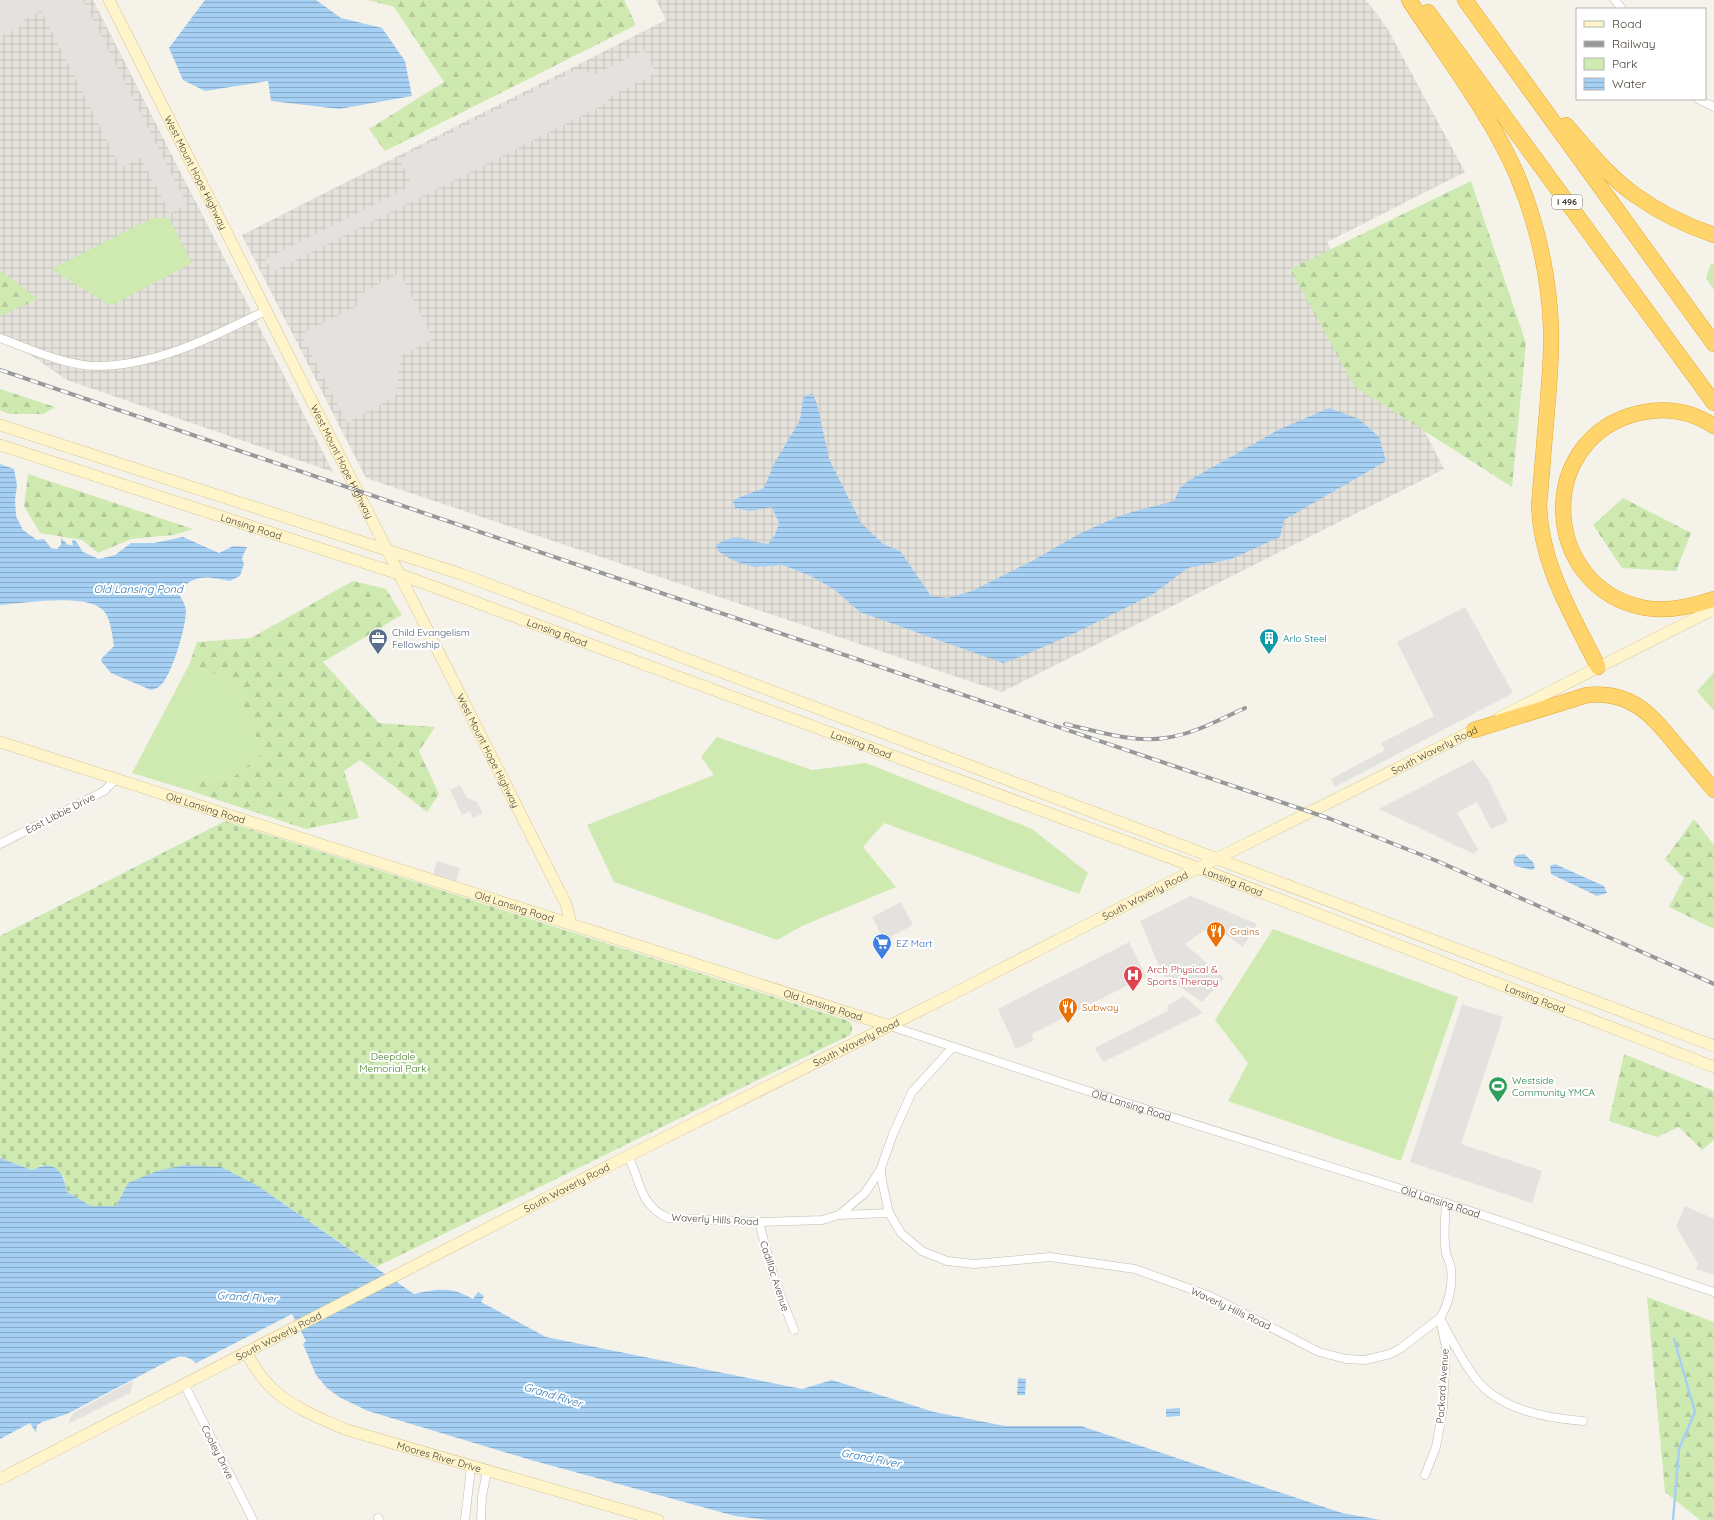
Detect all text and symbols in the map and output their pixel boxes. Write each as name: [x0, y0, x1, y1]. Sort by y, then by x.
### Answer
legend: [1576, 8, 1706, 100]
text: Road: [1612, 16, 1642, 31]
text: Railway: [1612, 36, 1656, 51]
text: Park: [1612, 56, 1637, 71]
text: Water: [1612, 76, 1647, 91]
street label: West Mount Hope Highway: [161, 113, 230, 232]
road number: I 496: [1552, 195, 1582, 209]
street label: West Mount Hope Highway: [308, 402, 376, 521]
street label: Lansing Road: [219, 511, 283, 543]
water label: Old Lansing Pond: [93, 582, 184, 596]
street label: Lansing Road: [525, 616, 589, 650]
place label: Child Evangelism Fellowship: [392, 626, 470, 651]
office icon: Child Evangelism Fellowship: [367, 627, 389, 655]
building icon: Arlo Steel: [1258, 627, 1280, 655]
place label: Arlo Steel: [1283, 632, 1327, 645]
street label: West Mount Hope Highway: [454, 692, 522, 810]
street label: South Waverly Road: [1389, 723, 1480, 777]
street label: Lansing Road: [829, 728, 893, 762]
street label: Old Lansing Road: [164, 789, 247, 827]
street label: East Libbie Drive: [23, 790, 98, 837]
street label: Lansing Road: [1201, 864, 1265, 899]
street label: South Waverly Road: [1100, 868, 1190, 923]
street label: Old Lansing Road: [473, 888, 555, 925]
restaurant icon: Grains: [1205, 920, 1227, 948]
place label: Grains: [1230, 925, 1260, 938]
supermarket icon: EZ Mart: [871, 932, 893, 960]
place label: EZ Mart: [896, 937, 933, 950]
place label: Arch Physical & Sports Therapy: [1147, 963, 1218, 988]
hospital icon: Arch Physical & Sports Therapy: [1122, 964, 1144, 992]
street label: Lansing Road: [1503, 981, 1567, 1016]
street label: Old Lansing Road: [782, 986, 864, 1024]
restaurant icon: Subway: [1057, 996, 1079, 1024]
place label: Subway: [1082, 1001, 1119, 1014]
street label: South Waverly Road: [811, 1016, 902, 1070]
park label: Deepdale Memorial Park: [359, 1050, 427, 1075]
place label: Westside Community YMCA: [1512, 1074, 1596, 1099]
sports icon: Westside Community YMCA: [1487, 1075, 1509, 1103]
street label: Old Lansing Road: [1090, 1087, 1173, 1124]
street label: South Waverly Road: [522, 1161, 612, 1216]
street label: Old Lansing Road: [1399, 1183, 1482, 1221]
street label: Waverly Hills Road: [671, 1211, 759, 1228]
street label: Cadillac Avenue: [757, 1239, 792, 1313]
street label: Waverly Hills Road: [1189, 1284, 1273, 1333]
water label: Grand River: [216, 1288, 279, 1306]
street label: South Waverly Road: [233, 1309, 324, 1364]
street label: Packard Avenue: [1433, 1348, 1452, 1424]
water label: Grand River: [522, 1379, 586, 1411]
street label: Cooley Drive: [198, 1423, 237, 1482]
street label: Moores River Drive: [395, 1439, 483, 1476]
water label: Grand River: [840, 1445, 904, 1471]

